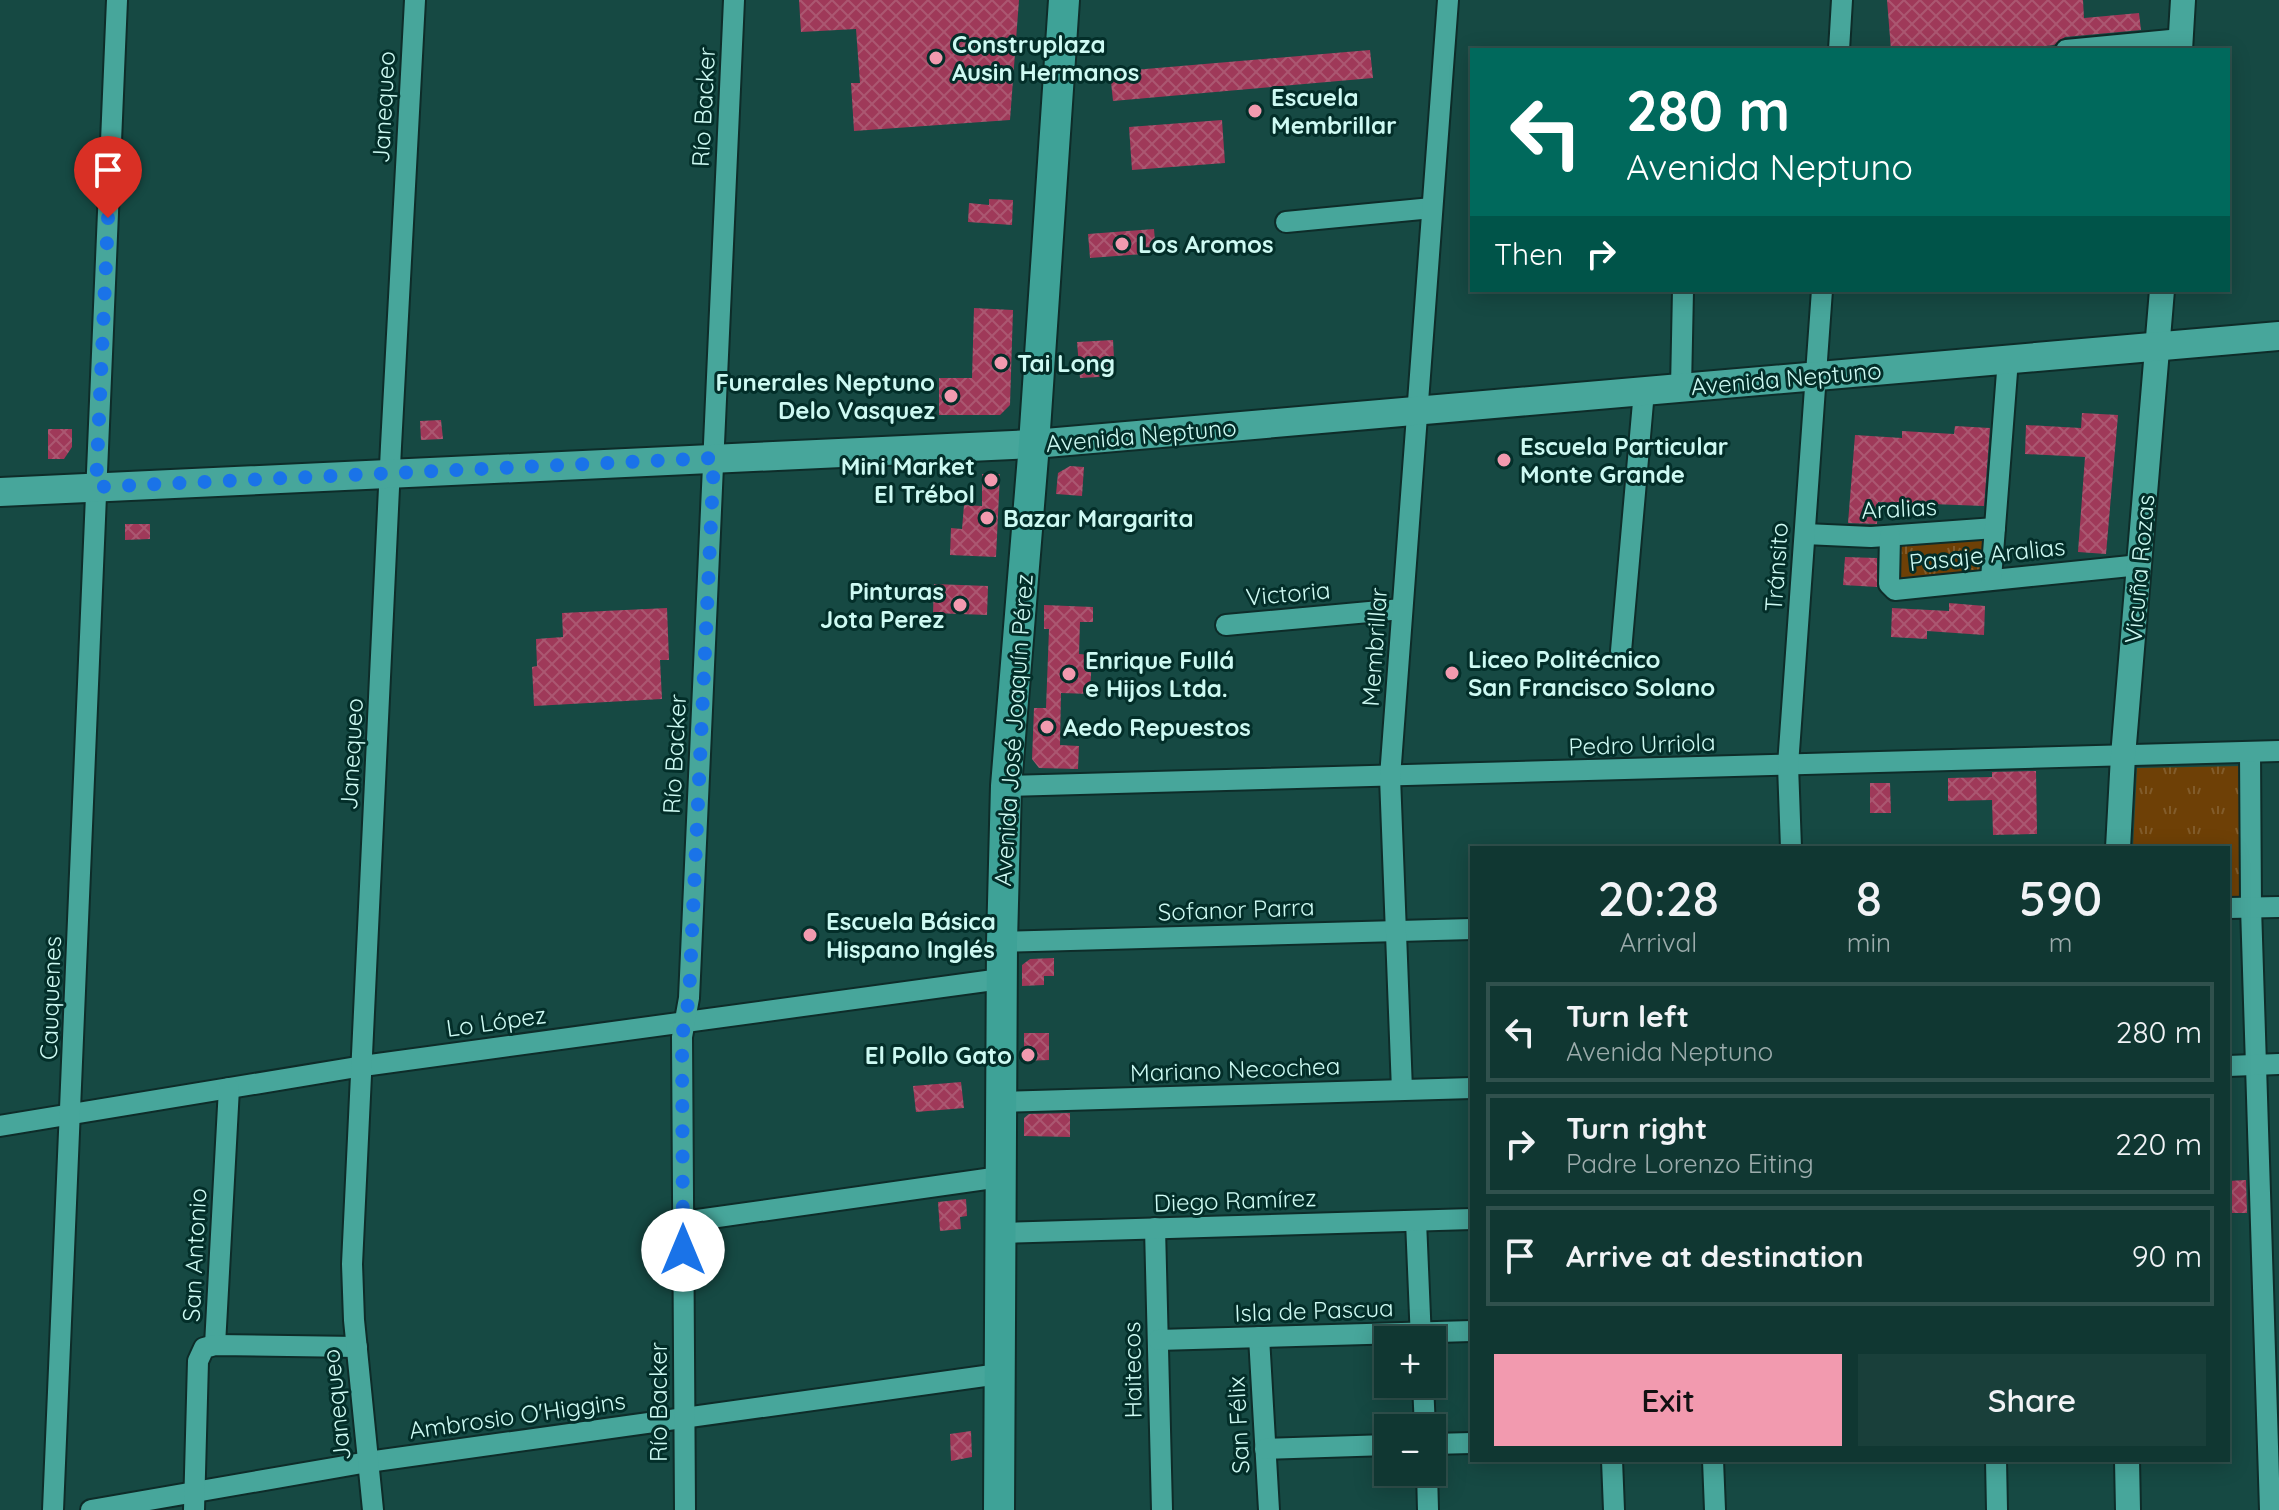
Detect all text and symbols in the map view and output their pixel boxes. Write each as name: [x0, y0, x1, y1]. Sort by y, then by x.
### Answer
place label: Construplaza Ausin Hermanos: [952, 29, 1139, 87]
street label: Río Backer: [685, 46, 721, 168]
marker: Construplaza Ausin Hermanos: [927, 49, 945, 67]
street label: Janequeo: [365, 50, 401, 164]
text: 280 m: [1626, 75, 1790, 145]
icon: left: [1494, 80, 1598, 184]
place label: Escuela Membrillar: [1271, 82, 1397, 140]
marker: Escuela Membrillar: [1246, 102, 1264, 120]
pin: [74, 136, 142, 218]
text: Avenida Neptuno: [1626, 144, 1913, 189]
icon: arrive: [86, 148, 130, 192]
place label: Los Aromos: [1138, 229, 1274, 259]
icon: right: [1579, 232, 1623, 276]
marker: Los Aromos: [1113, 235, 1131, 253]
text: Then: [1494, 235, 1563, 273]
place label: Tai Long: [1017, 348, 1115, 378]
marker: Tai Long: [992, 354, 1010, 372]
street label: Avenida Neptuno: [1689, 355, 1883, 401]
place label: Funerales Neptuno Delo Vasquez: [715, 367, 935, 425]
marker: Funerales Neptuno Delo Vasquez: [942, 387, 960, 405]
street label: Avenida Neptuno: [1044, 412, 1238, 458]
place label: Escuela Particular Monte Grande: [1520, 431, 1728, 489]
place label: Mini Market El Trébol: [841, 451, 975, 509]
marker: Escuela Particular Monte Grande: [1495, 451, 1513, 469]
marker: Mini Market El Trébol: [982, 471, 1000, 489]
street label: Aralias: [1861, 491, 1937, 525]
street label: Vicuña Rozas: [2118, 493, 2160, 645]
place label: Bazar Margarita: [1003, 503, 1194, 533]
marker: Bazar Margarita: [978, 509, 996, 527]
street label: Tránsito: [1758, 521, 1794, 613]
street label: Pasaje Aralias: [1907, 531, 2067, 577]
street label: Avenida José Joaquín Pérez: [987, 573, 1039, 887]
street label: Victoria: [1244, 574, 1332, 612]
place label: Pinturas Jota Perez: [820, 576, 944, 634]
street label: Membrillar: [1355, 587, 1393, 707]
marker: Pinturas Jota Perez: [951, 596, 969, 614]
place label: Liceo Politécnico San Francisco Solano: [1468, 644, 1715, 702]
place label: Enrique Fullá e Hijos Ltda.: [1085, 645, 1234, 703]
marker: Liceo Politécnico San Francisco Solano: [1443, 664, 1461, 682]
marker: Enrique Fullá e Hijos Ltda.: [1060, 665, 1078, 683]
street label: Río Backer: [656, 693, 692, 815]
street label: Janequeo: [333, 697, 369, 811]
place label: Aedo Repuestos: [1063, 712, 1251, 742]
marker: Aedo Repuestos: [1038, 718, 1056, 736]
street label: Pedro Urriola: [1568, 726, 1716, 762]
text: 20:28: [1598, 868, 1719, 928]
text: 8: [1856, 868, 1882, 928]
text: 590: [2019, 868, 2102, 928]
street label: Sofanor Parra: [1157, 891, 1315, 927]
place label: Escuela Básica Hispano Inglés: [826, 906, 996, 964]
marker: Escuela Básica Hispano Inglés: [801, 926, 819, 944]
text: Arrival: [1619, 926, 1697, 959]
text: min: [1847, 926, 1891, 959]
text: m: [2049, 926, 2072, 959]
street label: Cauquenes: [33, 935, 67, 1061]
text: Turn left: [1566, 997, 1689, 1035]
street label: Lo López: [444, 999, 548, 1043]
icon: left: [1498, 1010, 1542, 1054]
text: 280 m: [2116, 1013, 2202, 1051]
text: Avenida Neptuno: [1566, 1035, 1773, 1068]
place label: El Pollo Gato: [865, 1040, 1012, 1070]
marker: El Pollo Gato: [1019, 1046, 1037, 1064]
street label: Mariano Necochea: [1129, 1050, 1341, 1088]
text: Turn right: [1566, 1109, 1707, 1147]
icon: right: [1498, 1122, 1542, 1166]
text: 220 m: [2115, 1125, 2202, 1163]
text: Padre Lorenzo Eiting: [1566, 1147, 1814, 1180]
street label: Diego Ramírez: [1153, 1182, 1317, 1218]
street label: San Antonio: [176, 1187, 212, 1323]
position arrow: [641, 1208, 725, 1292]
icon: arrive: [1498, 1234, 1542, 1278]
text: Arrive at destination: [1566, 1237, 1864, 1275]
text: 90 m: [2132, 1237, 2202, 1275]
street label: Isla de Pascua: [1234, 1292, 1394, 1328]
street label: Haitecos: [1116, 1321, 1148, 1419]
map controls: [1374, 1326, 1446, 1486]
button: +: [1374, 1326, 1446, 1398]
street label: Río Backer: [643, 1342, 673, 1462]
street label: Janequeo: [315, 1348, 357, 1462]
button: Exit: [1494, 1354, 1842, 1446]
button: Share: [1858, 1354, 2206, 1446]
street label: San Félix: [1220, 1376, 1256, 1474]
street label: Ambrosio O'Higgins: [407, 1385, 627, 1445]
button: −: [1374, 1414, 1446, 1486]

